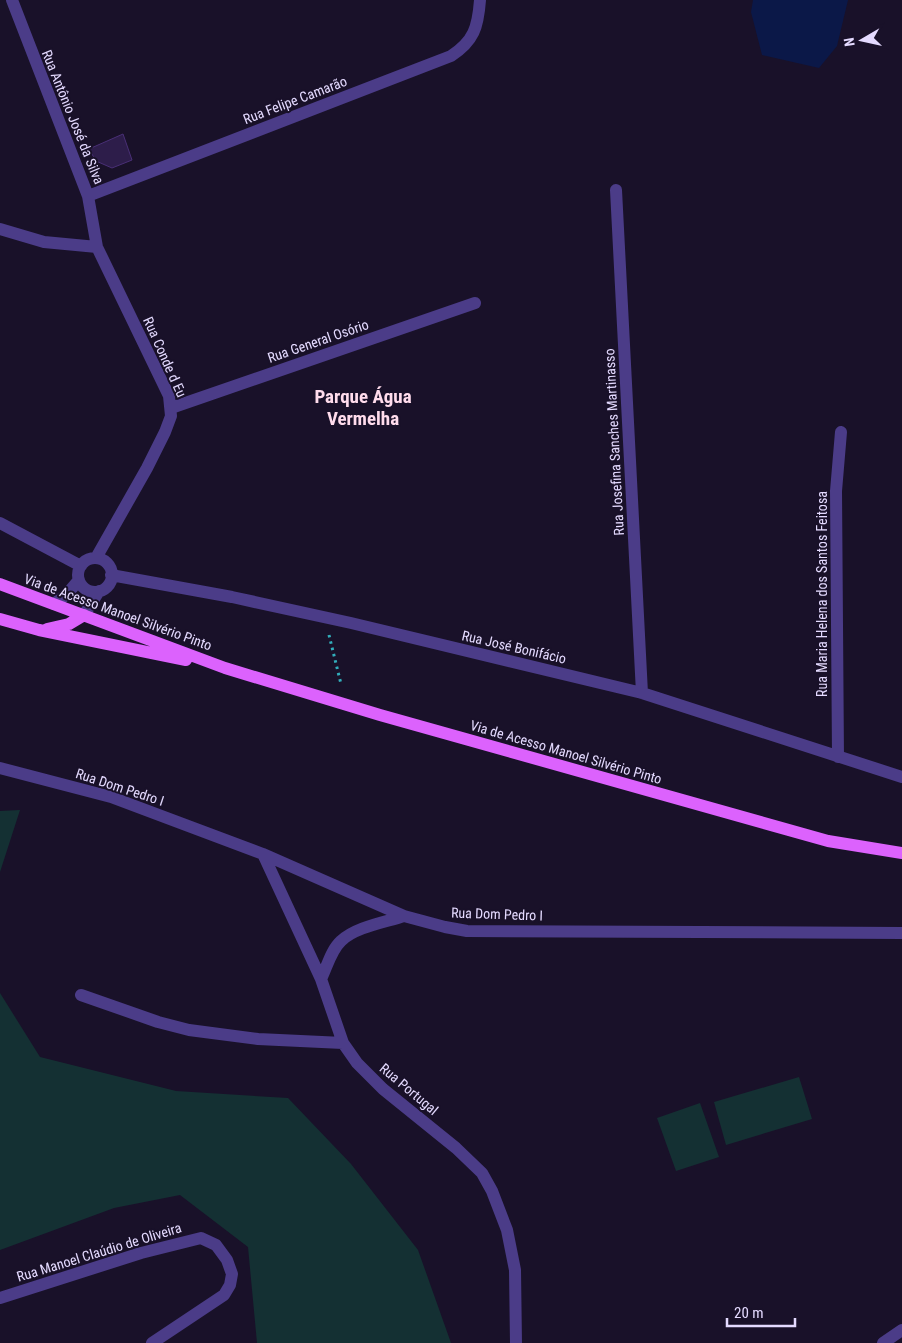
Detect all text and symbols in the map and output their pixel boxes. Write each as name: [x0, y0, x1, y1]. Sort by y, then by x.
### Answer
north arrow: [837, 15, 887, 65]
text: N: [841, 37, 858, 48]
street label: Rua Antônio José da Silva: [39, 48, 107, 186]
street label: Rua Felipe Camarão: [241, 73, 349, 127]
street label: Rua Conde d Eu: [140, 314, 190, 400]
street label: Rua General Osório: [265, 316, 371, 366]
street label: Rua Josefina Sanches Martinasso: [601, 348, 627, 536]
district label: Parque Água Vermelha: [314, 385, 412, 430]
street label: Rua Maria Helena dos Santos Feitosa: [814, 491, 830, 697]
street label: Via de Acesso Manoel Silvério Pinto: [22, 571, 214, 653]
street label: Rua José Bonifácio: [460, 627, 568, 667]
street label: Via de Acesso Manoel Silvério Pinto: [468, 717, 664, 787]
street label: Rua Dom Pedro I: [74, 765, 166, 809]
street label: Rua Dom Pedro I: [451, 904, 543, 924]
street label: Rua Portugal: [377, 1060, 441, 1118]
street label: Rua Manoel Claúdio de Oliveira: [15, 1219, 183, 1285]
scale bar: [727, 1296, 794, 1328]
text: 20 m: [734, 1304, 764, 1322]

